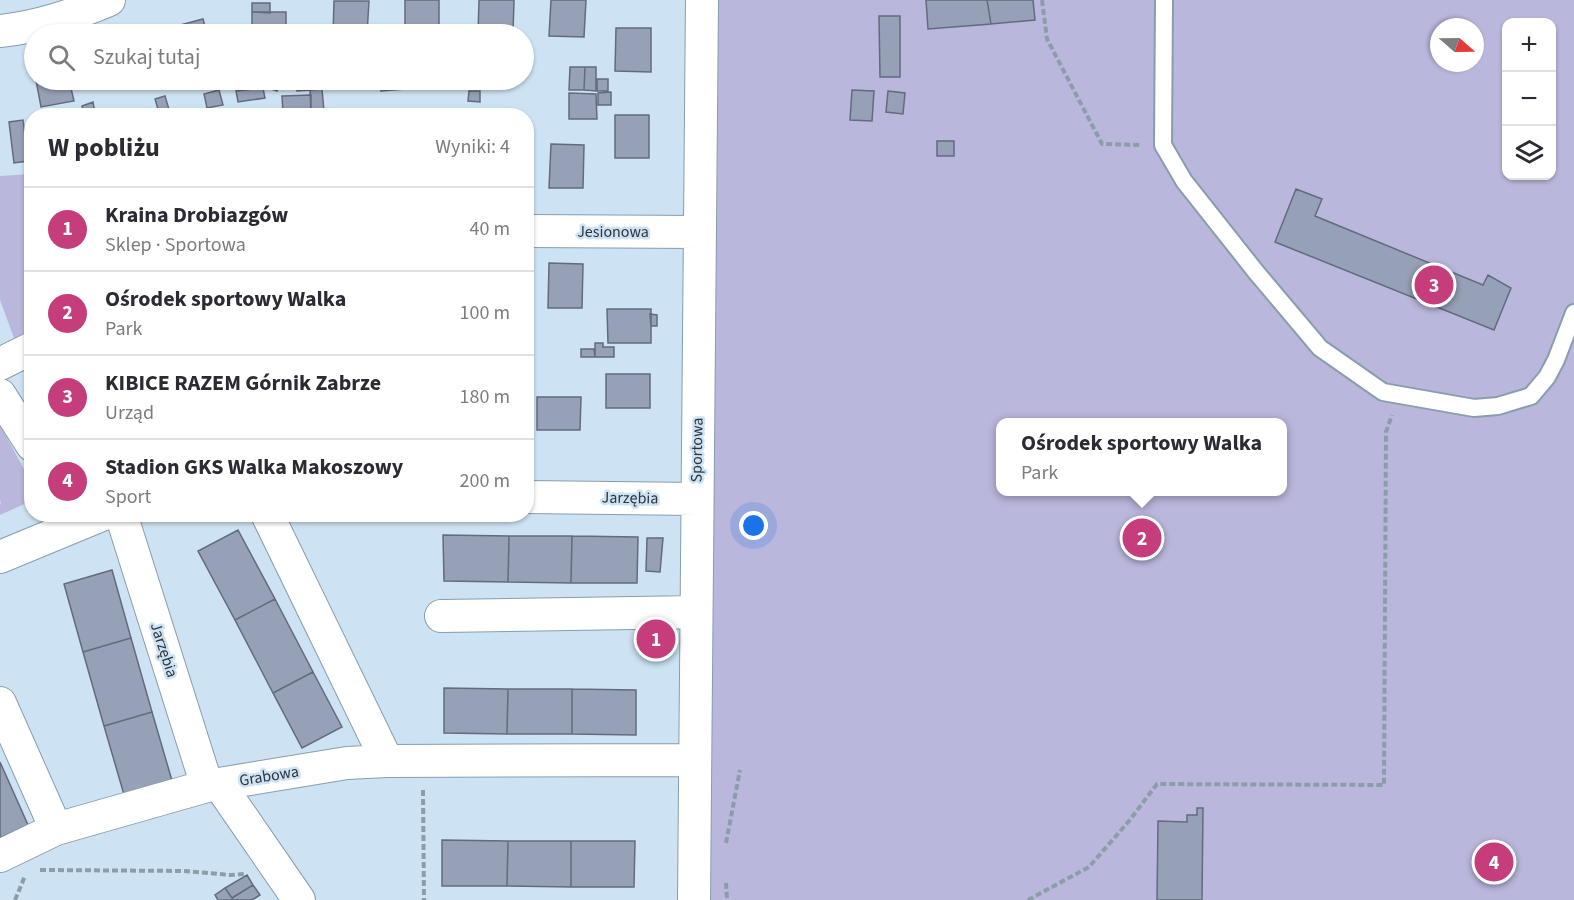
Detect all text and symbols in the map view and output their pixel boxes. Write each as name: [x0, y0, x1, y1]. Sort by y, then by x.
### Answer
north arrow: [1430, 18, 1484, 72]
map controls: [1502, 18, 1556, 180]
button: +: [1502, 18, 1556, 72]
search box: [24, 24, 534, 90]
icon: search: [45, 41, 78, 74]
text: Szukaj tutaj: [93, 41, 200, 73]
button: −: [1502, 72, 1556, 126]
button: layers: [1502, 126, 1556, 180]
text: W pobliżu: [48, 129, 160, 166]
text: Wyniki: 4: [435, 133, 510, 161]
text: Kraina Drobiazgów: [105, 199, 288, 231]
text: 1: [62, 215, 73, 243]
text: 40 m: [470, 215, 510, 243]
street label: Jesionowa: [577, 221, 649, 243]
text: Sklep · Sportowa: [105, 231, 246, 259]
pin: 3: [1414, 262, 1454, 308]
text: Ośrodek sportowy Walka: [105, 283, 346, 315]
text: 2: [62, 299, 73, 327]
text: 100 m: [460, 299, 510, 327]
text: Park: [105, 315, 142, 343]
text: KIBICE RAZEM Górnik Zabrze: [105, 367, 381, 399]
text: 3: [62, 383, 73, 411]
text: 180 m: [460, 383, 510, 411]
text: Urząd: [105, 399, 154, 427]
street label: Sportowa: [685, 417, 709, 483]
popup: [996, 418, 1287, 496]
text: Ośrodek sportowy Walka: [1021, 427, 1262, 459]
text: Stadion GKS Walka Makoszowy: [105, 451, 403, 483]
text: Park: [1021, 459, 1058, 487]
text: 4: [62, 467, 73, 495]
text: 200 m: [460, 467, 510, 495]
text: Sport: [105, 483, 151, 511]
street label: Jarzębia: [601, 487, 659, 509]
your location: [739, 511, 768, 540]
pin: 2: [1122, 516, 1162, 560]
pin: 1: [636, 616, 676, 662]
street label: Jarzębia: [145, 620, 183, 680]
street label: Grabowa: [238, 760, 300, 792]
pin: 4: [1474, 840, 1514, 884]

